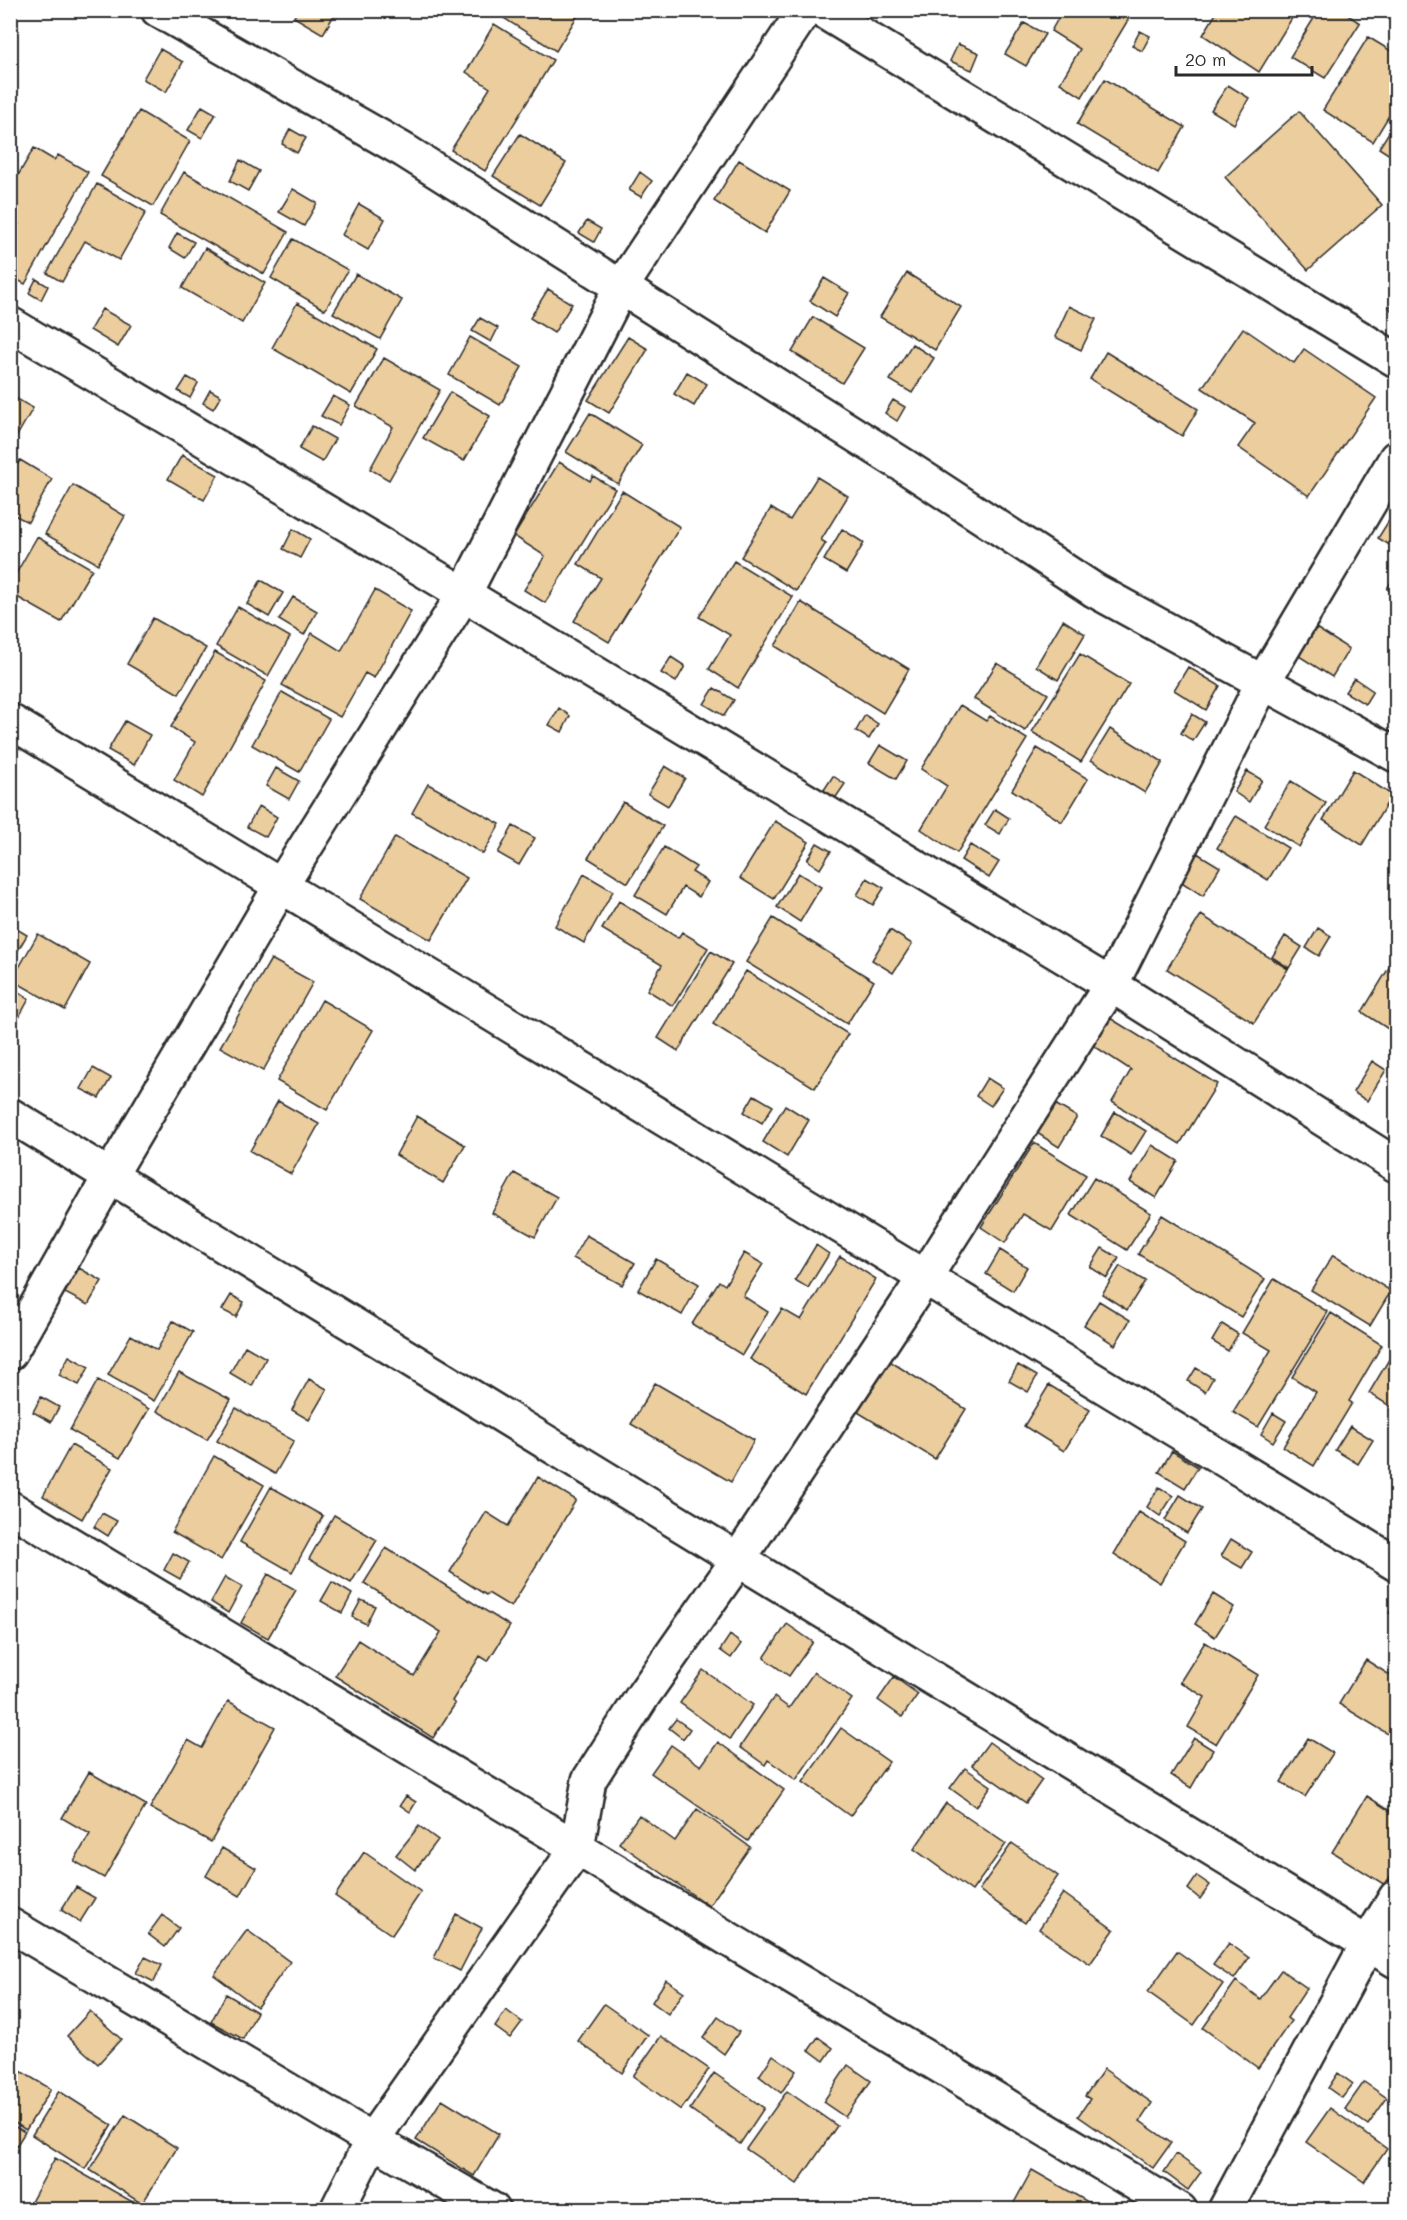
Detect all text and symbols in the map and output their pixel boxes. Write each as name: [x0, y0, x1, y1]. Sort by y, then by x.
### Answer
scale bar: [1176, 39, 1312, 77]
text: 20 m: [1185, 47, 1226, 71]

